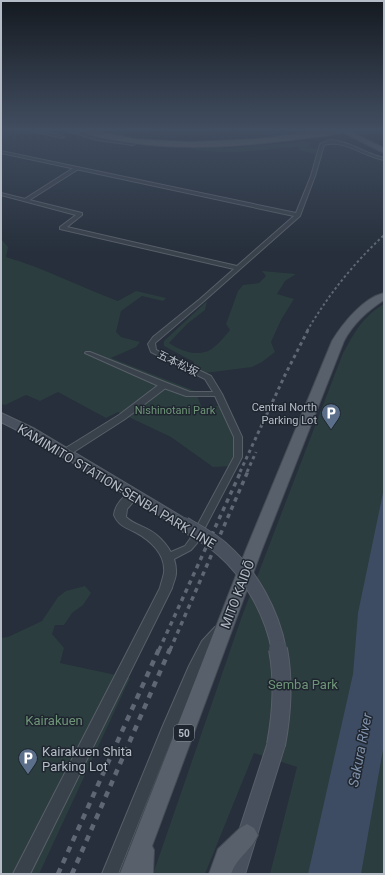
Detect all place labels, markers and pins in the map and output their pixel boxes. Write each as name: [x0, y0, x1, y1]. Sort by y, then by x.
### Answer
place label: Central North Parking Lot: [252, 401, 317, 427]
parking icon: Central North Parking Lot: [320, 402, 342, 430]
place label: Kairakuen Shita Parking Lot: [42, 744, 132, 774]
parking icon: Kairakuen Shita Parking Lot: [17, 747, 39, 775]

